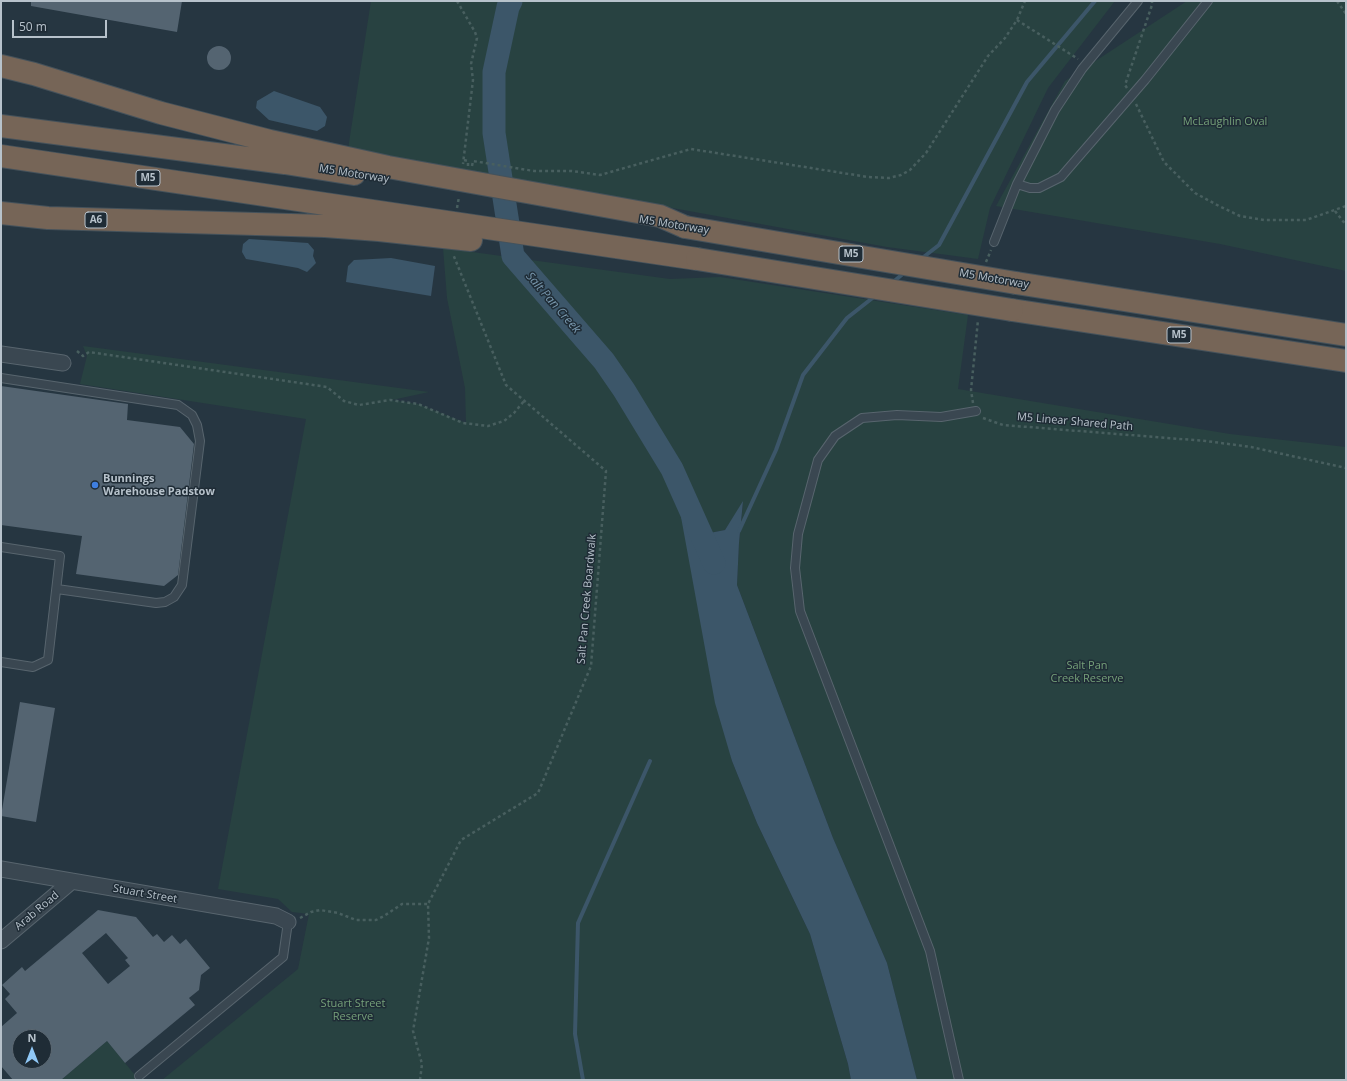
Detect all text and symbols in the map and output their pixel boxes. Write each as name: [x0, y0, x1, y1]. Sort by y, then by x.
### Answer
scale bar: [14, 12, 109, 38]
text: 50 m: [19, 18, 47, 35]
park label: McLaughlin Oval: [1183, 115, 1267, 129]
street label: M5 Motorway: [318, 162, 390, 186]
road number: M5: [136, 170, 160, 186]
road number: A6: [85, 212, 107, 228]
street label: M5 Motorway: [638, 213, 710, 237]
road number: M5: [839, 246, 863, 262]
street label: M5 Motorway: [958, 266, 1030, 292]
water label: Salt Pan Creek: [523, 270, 583, 336]
road number: M5: [1167, 327, 1191, 343]
street label: M5 Linear Shared Path: [1016, 410, 1134, 434]
place label: Bunnings Warehouse Padstow: [103, 472, 215, 498]
marker: Bunnings Warehouse Padstow: [90, 480, 100, 490]
street label: Salt Pan Creek Boardwalk: [575, 533, 599, 665]
park label: Salt Pan Creek Reserve: [1051, 659, 1123, 685]
street label: Stuart Street: [112, 882, 178, 906]
street label: Arab Road: [12, 889, 62, 933]
park label: Stuart Street Reserve: [321, 997, 385, 1023]
north arrow: [12, 1029, 52, 1069]
text: N: [28, 1030, 36, 1045]

